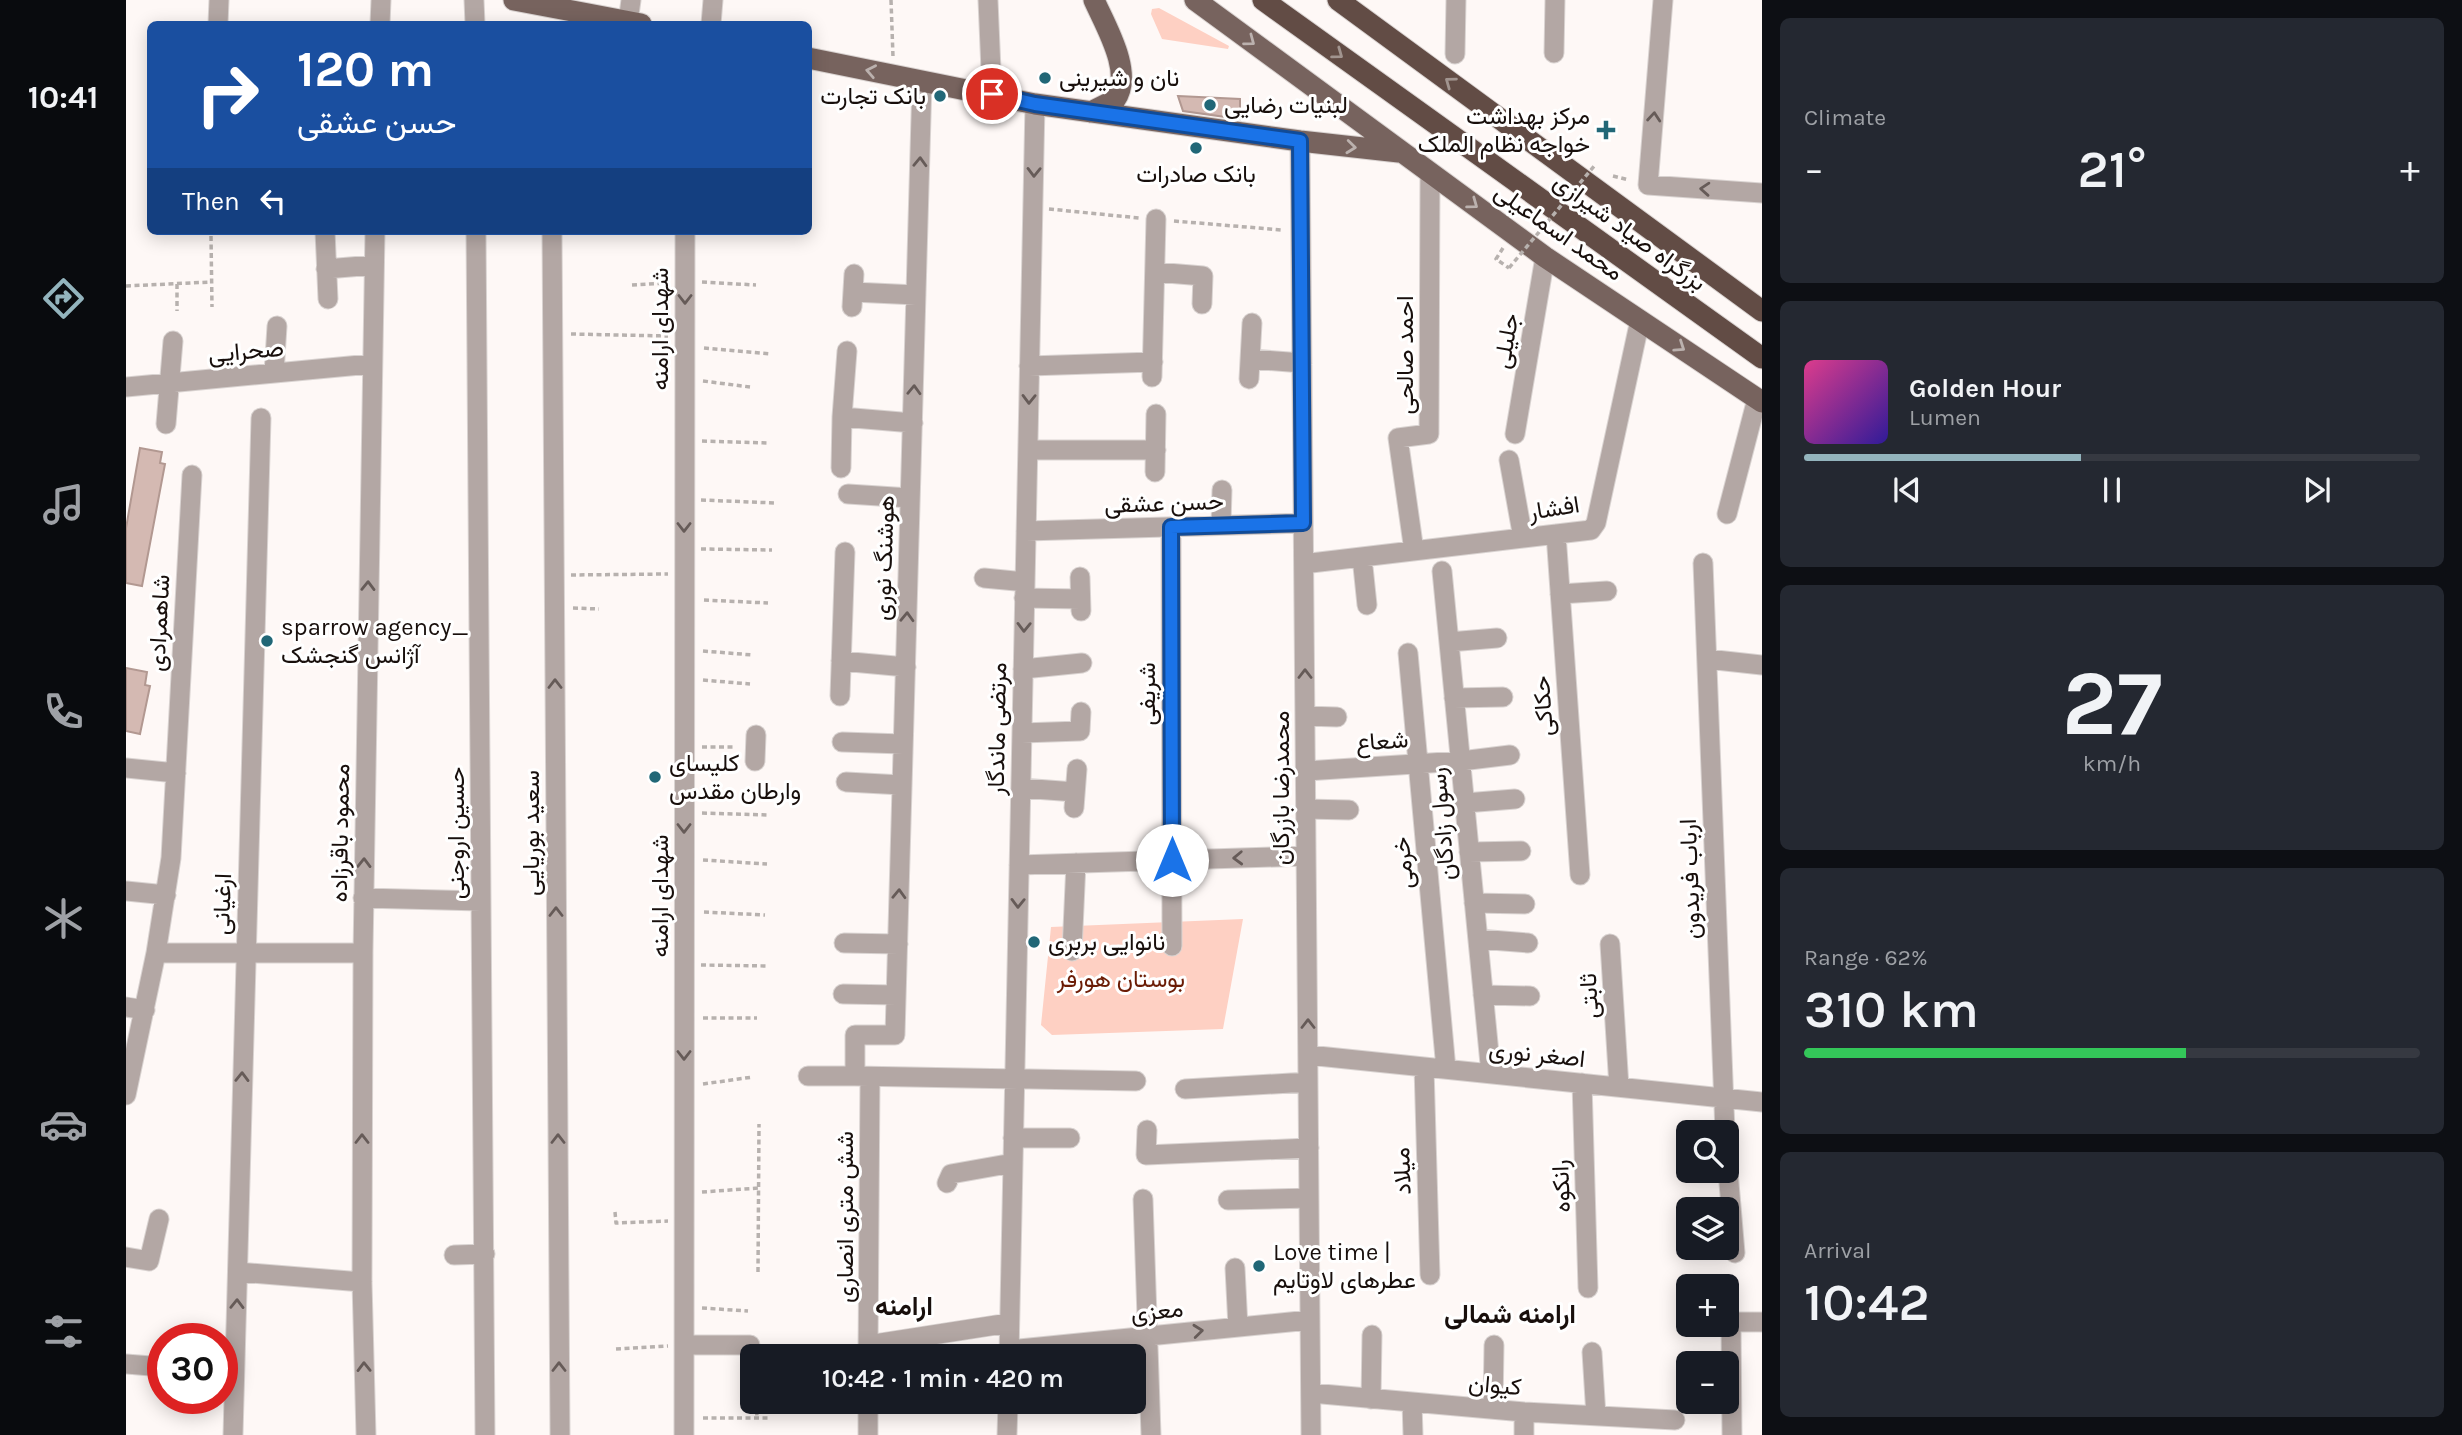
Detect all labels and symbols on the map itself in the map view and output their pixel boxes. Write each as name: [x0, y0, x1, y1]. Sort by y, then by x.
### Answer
one-way arrow: [1242, 32, 1255, 45]
one-way arrow: [1330, 46, 1343, 58]
one-way arrow: [865, 64, 877, 79]
pin: [962, 64, 1022, 124]
place label: نان و شیرینی: [1059, 64, 1179, 93]
marker: نان و شیرینی: [1037, 70, 1053, 86]
one-way arrow: [1445, 78, 1458, 90]
place label: بانک تجارت: [820, 82, 926, 111]
marker: بانک تجارت: [932, 88, 948, 104]
place label: لبنیات رضایی: [1224, 91, 1348, 120]
marker: لبنیات رضایی: [1202, 97, 1218, 113]
place label: مرکز بهداشت خواجه نظام الملک: [1418, 102, 1590, 160]
one-way arrow: [1646, 111, 1661, 122]
marker: مرکز بهداشت خواجه نظام الملک: [1596, 120, 1616, 140]
one-way arrow: [1346, 139, 1357, 154]
marker: بانک صادرات: [1188, 140, 1204, 156]
one-way arrow: [912, 157, 928, 167]
place label: بانک صادرات: [1136, 160, 1256, 189]
one-way arrow: [1026, 167, 1041, 178]
street label: بزرگراه صیاد شیرازی: [1548, 167, 1712, 298]
street label: محمد اسماعیلی: [1489, 177, 1629, 287]
one-way arrow: [1699, 182, 1710, 197]
one-way arrow: [1465, 196, 1478, 208]
street label: شهدای ارامنه: [646, 268, 675, 390]
one-way arrow: [677, 294, 693, 305]
street label: احمد صالحی: [1391, 295, 1419, 415]
street label: جلیلی: [1487, 311, 1525, 371]
street label: صحرایی: [207, 334, 285, 369]
one-way arrow: [1673, 339, 1686, 352]
one-way arrow: [906, 384, 921, 395]
one-way arrow: [1021, 394, 1036, 405]
street label: حسن عشقی: [1104, 487, 1224, 519]
street label: افشار: [1525, 490, 1582, 527]
street label: هوشنگ نوری: [868, 495, 901, 621]
one-way arrow: [676, 522, 692, 532]
street label: شاهمرادی: [142, 574, 177, 672]
one-way arrow: [360, 581, 376, 591]
one-way arrow: [899, 612, 915, 622]
place label: sparrow agency_ آژانس گنجشک: [281, 613, 469, 670]
one-way arrow: [1016, 622, 1032, 633]
marker: sparrow agency_ آژانس گنجشک: [259, 633, 275, 649]
street label: مرتضی ماندگار: [982, 662, 1013, 797]
street label: شریفی: [1133, 662, 1162, 726]
one-way arrow: [1297, 668, 1313, 679]
street label: حکاکی: [1527, 675, 1559, 737]
one-way arrow: [547, 679, 563, 689]
street label: محمدرضا بازرگان: [1267, 711, 1296, 865]
street label: شعاع: [1355, 725, 1409, 759]
place label: کلیسای وارطان مقدس: [669, 749, 801, 806]
street label: محمود باقرزاده: [325, 763, 356, 903]
street label: رسول زادگان: [1423, 766, 1462, 882]
street label: حسین اروجنی: [442, 767, 471, 899]
marker: کلیسای وارطان مقدس: [647, 769, 663, 785]
street label: سعید بوریایی: [517, 770, 546, 896]
street label: ارباب فریدون: [1674, 818, 1707, 940]
one-way arrow: [676, 823, 692, 833]
position arrow: [1135, 823, 1209, 897]
street label: شهدای ارامنه: [646, 835, 675, 957]
street label: خرمی: [1387, 836, 1420, 890]
one-way arrow: [1232, 851, 1243, 866]
one-way arrow: [356, 857, 372, 868]
street label: ارغیانی: [207, 873, 238, 935]
one-way arrow: [891, 888, 907, 898]
one-way arrow: [1010, 899, 1026, 909]
one-way arrow: [548, 906, 564, 917]
place label: نانوایی بربری: [1048, 928, 1165, 957]
marker: نانوایی بربری: [1026, 934, 1042, 950]
park label: بوستان هورفر: [1056, 965, 1185, 994]
street label: ثابتی: [1574, 973, 1604, 1019]
one-way arrow: [1300, 1018, 1316, 1029]
street label: اصغر نوری: [1487, 1035, 1587, 1074]
one-way arrow: [676, 1050, 692, 1061]
one-way arrow: [234, 1071, 250, 1081]
street label: شش متری انصاری: [831, 1131, 860, 1303]
one-way arrow: [355, 1134, 370, 1145]
one-way arrow: [550, 1134, 566, 1144]
street label: میلاد: [1387, 1147, 1417, 1195]
street label: رانکوه: [1546, 1159, 1577, 1213]
place label: Love time | عطرهای لاوتایم: [1273, 1238, 1416, 1296]
marker: Love time | عطرهای لاوتایم: [1251, 1258, 1267, 1274]
district label: ارامنه: [875, 1291, 933, 1322]
street label: معزی: [1129, 1294, 1185, 1329]
one-way arrow: [229, 1298, 245, 1309]
district label: ارامنه شمالی: [1444, 1299, 1576, 1330]
speed limit sign: 30: [147, 1323, 238, 1414]
one-way arrow: [1193, 1324, 1204, 1339]
one-way arrow: [356, 1361, 372, 1372]
one-way arrow: [551, 1361, 567, 1372]
street label: کیوان: [1467, 1369, 1523, 1402]

